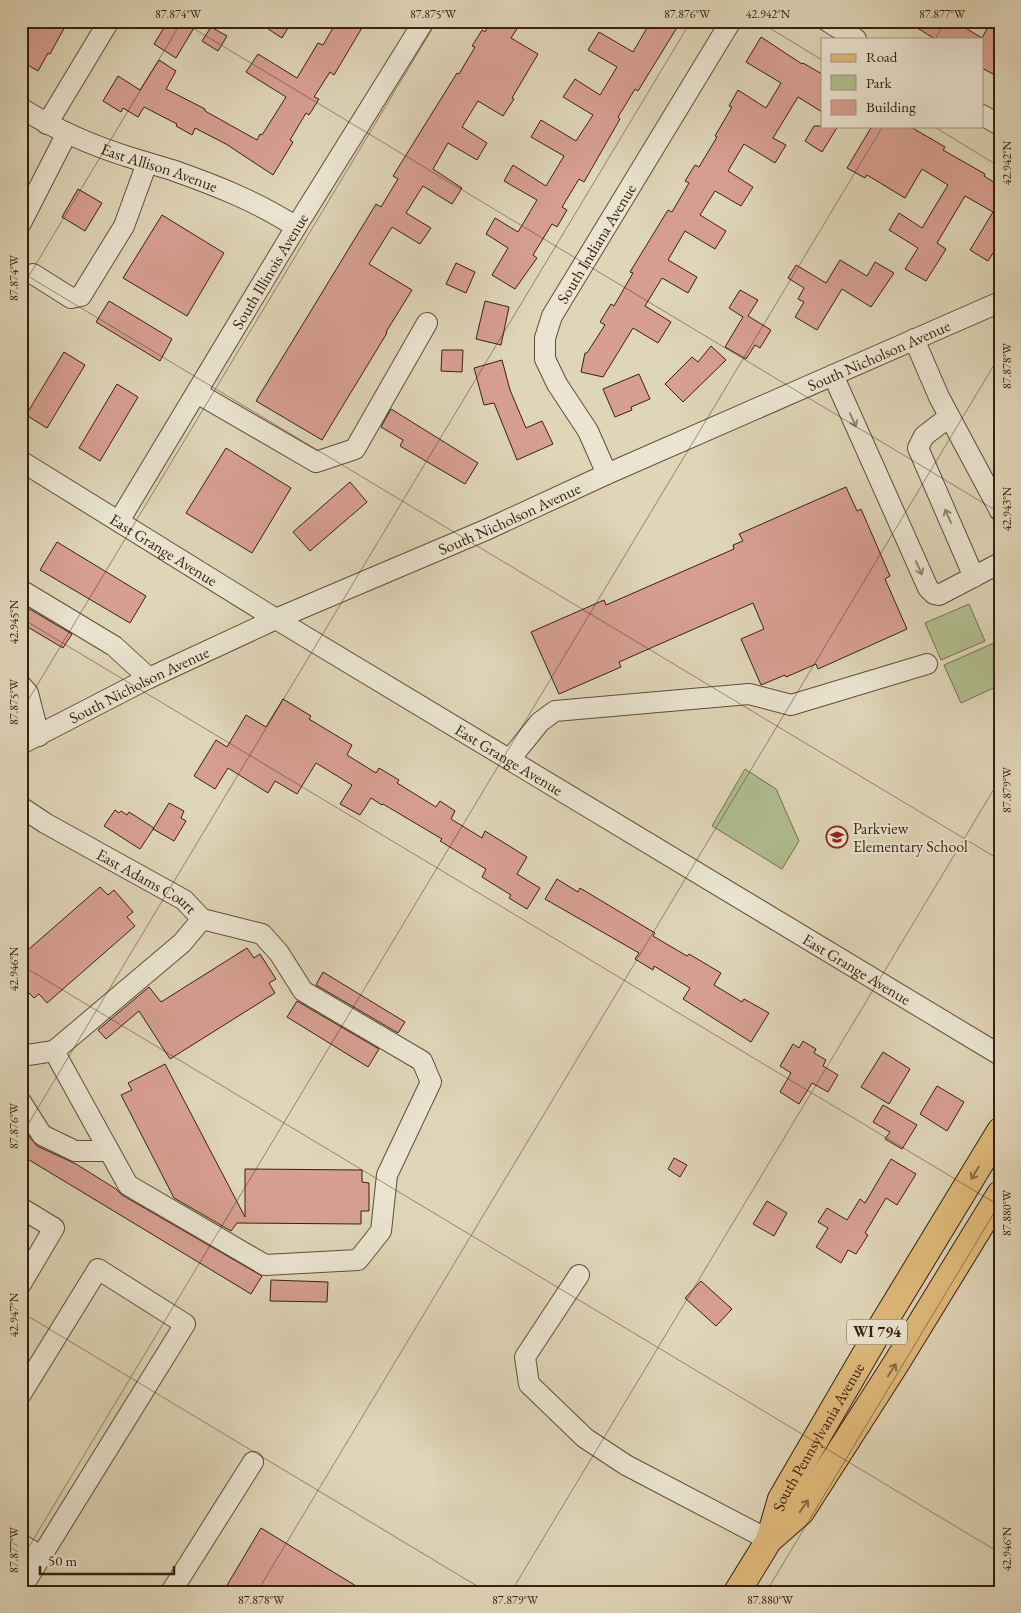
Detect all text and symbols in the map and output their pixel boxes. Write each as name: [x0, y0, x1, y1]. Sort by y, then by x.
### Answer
text: 87.874°W: [155, 6, 202, 22]
text: 87.875°W: [410, 6, 457, 22]
text: 87.876°W: [664, 6, 711, 22]
text: 42.942°N: [746, 6, 791, 22]
text: 87.877°W: [919, 6, 966, 22]
legend: [821, 38, 984, 128]
text: Road: [866, 47, 898, 66]
text: Park: [866, 73, 893, 92]
text: Building: [866, 97, 916, 116]
street label: East Allison Avenue: [98, 138, 221, 197]
text: 42.942°N: [999, 140, 1015, 185]
street label: South Indiana Avenue: [552, 180, 641, 308]
street label: South Illinois Avenue: [227, 209, 313, 333]
text: 87.874°W: [6, 254, 22, 301]
street label: South Nicholson Avenue: [804, 315, 954, 396]
text: 87.878°W: [999, 342, 1015, 389]
one-way arrow: [848, 412, 858, 427]
street label: South Nicholson Avenue: [435, 478, 584, 560]
text: 42.943°N: [999, 486, 1015, 531]
street label: East Grange Avenue: [106, 509, 221, 591]
one-way arrow: [942, 509, 952, 524]
one-way arrow: [915, 560, 925, 575]
text: 42.945°N: [6, 599, 22, 644]
street label: South Nicholson Avenue: [65, 642, 213, 729]
text: 87.875°W: [6, 678, 22, 725]
street label: East Grange Avenue: [451, 719, 567, 800]
text: 87.879°W: [999, 766, 1015, 813]
place label: Parkview Elementary School: [853, 818, 968, 857]
school or university icon: Parkview Elementary School: [825, 825, 849, 849]
street label: East Adams Court: [93, 844, 201, 918]
street label: East Grange Avenue: [799, 929, 915, 1010]
text: 42.946°N: [6, 946, 22, 991]
text: 87.876°W: [6, 1102, 22, 1149]
one-way arrow: [969, 1166, 979, 1180]
text: 87.880°W: [999, 1189, 1015, 1236]
text: 42.947°N: [6, 1292, 22, 1337]
road number: WI 794: [847, 1320, 907, 1344]
street label: South Pennsylvania Avenue: [768, 1359, 869, 1514]
one-way arrow: [887, 1363, 898, 1377]
one-way arrow: [799, 1500, 809, 1514]
text: 87.877°W: [6, 1526, 22, 1573]
text: 42.946°N: [999, 1526, 1015, 1571]
scale bar: [40, 1543, 174, 1575]
text: 50 m: [48, 1551, 77, 1570]
text: 87.878°W: [238, 1592, 285, 1608]
text: 87.879°W: [492, 1592, 539, 1608]
text: 87.880°W: [747, 1592, 794, 1608]

